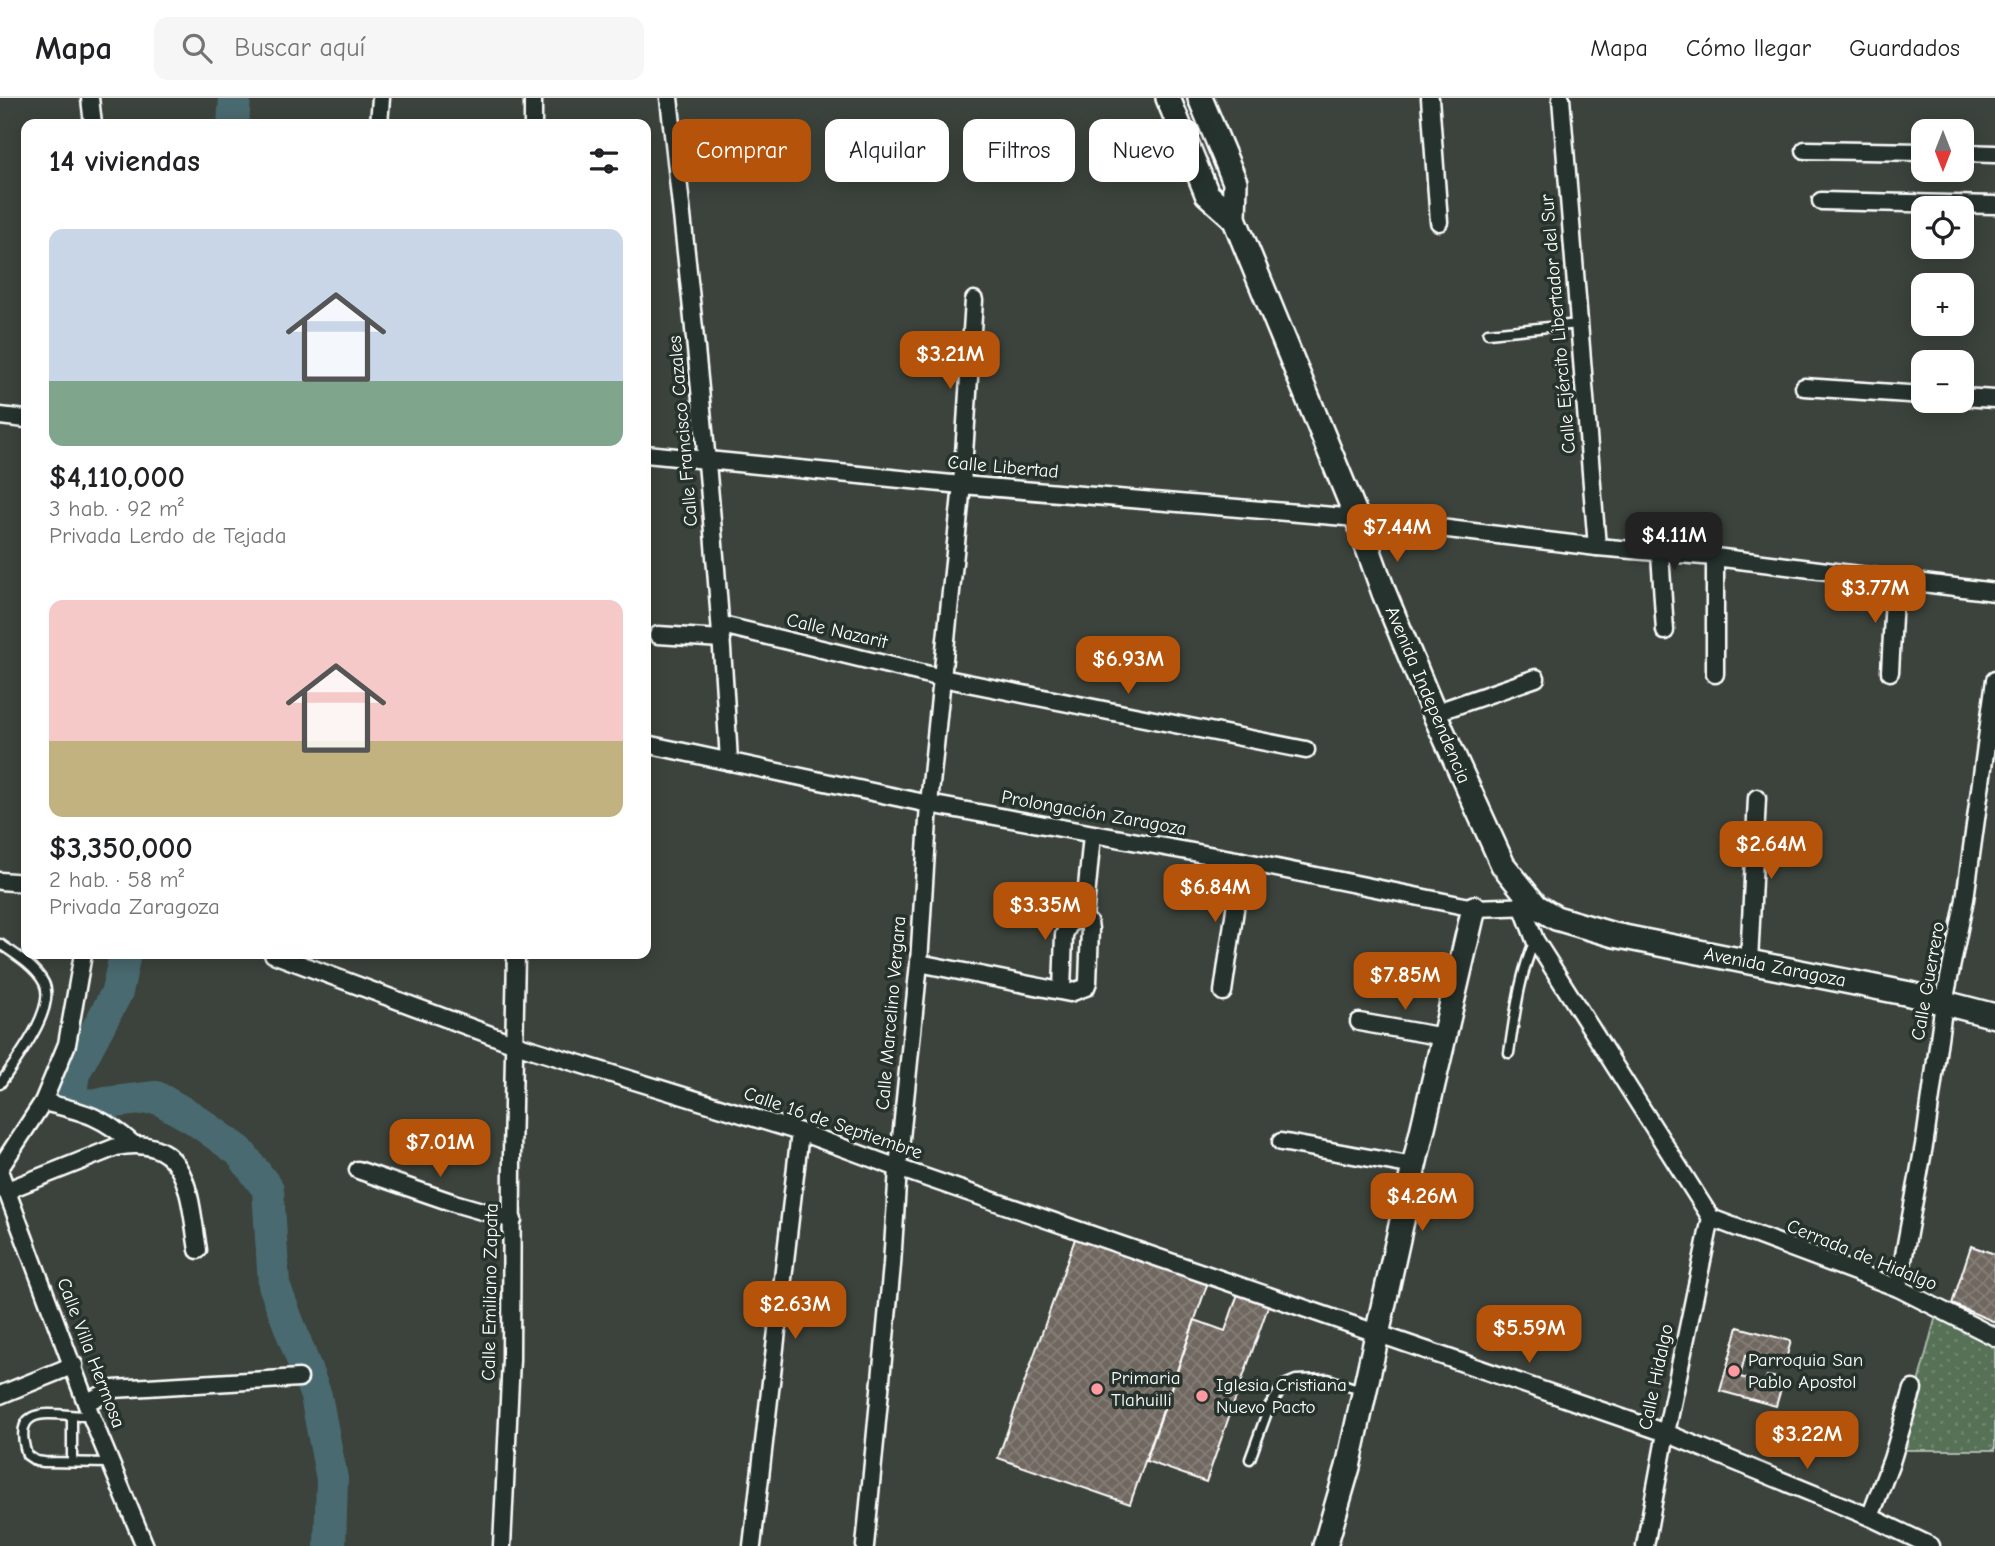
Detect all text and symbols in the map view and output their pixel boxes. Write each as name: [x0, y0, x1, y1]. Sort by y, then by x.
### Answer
search box: [154, 17, 644, 80]
text: Mapa: [35, 29, 112, 67]
icon: search: [178, 29, 216, 67]
text: Buscar aquí: [234, 33, 365, 63]
text: Mapa: [1590, 34, 1648, 62]
text: Cómo llegar: [1686, 34, 1811, 62]
text: Guardados: [1849, 34, 1960, 62]
chip: Comprar: [672, 119, 811, 182]
chip: Alquilar: [825, 119, 949, 182]
chip: Filtros: [963, 119, 1075, 182]
chip: Nuevo: [1089, 119, 1199, 182]
north arrow: [1911, 119, 1974, 182]
map controls: [1911, 119, 1974, 413]
icon: filters: [585, 142, 623, 180]
text: 14 viviendas: [49, 144, 200, 179]
street label: Calle Ejército Libertador del Sur: [1536, 193, 1580, 455]
button: locate: [1911, 196, 1974, 259]
button: +: [1911, 273, 1974, 336]
icon: home: [273, 274, 399, 400]
pin: $3.21M: [893, 331, 1007, 391]
street label: Calle Francisco Cazales: [664, 334, 702, 527]
text: $3.21M: [916, 340, 984, 367]
button: −: [1911, 350, 1974, 413]
street label: Calle Libertad: [947, 451, 1059, 483]
text: $4,110,000: [49, 460, 185, 495]
text: 3 hab. · 92 m²: [49, 495, 184, 522]
pin: $7.44M: [1340, 504, 1454, 564]
pin: $4.11M: [1617, 512, 1731, 572]
text: $7.44M: [1363, 513, 1431, 540]
text: $4.11M: [1641, 521, 1707, 548]
text: Privada Lerdo de Tejada: [49, 522, 287, 549]
pin: $3.77M: [1818, 566, 1932, 625]
text: $3.77M: [1841, 574, 1909, 601]
street label: Avenida Independencia: [1381, 603, 1475, 787]
street label: Calle Nazarit: [784, 609, 890, 653]
pin: $6.93M: [1071, 636, 1185, 696]
icon: home: [273, 645, 399, 771]
text: $6.93M: [1092, 645, 1164, 672]
street label: Prolongación Zaragoza: [1000, 786, 1188, 840]
pin: $2.64M: [1714, 822, 1828, 881]
text: $2.64M: [1736, 830, 1806, 857]
text: $3,350,000: [49, 831, 193, 866]
pin: $6.84M: [1158, 864, 1272, 924]
text: 2 hab. · 58 m²: [49, 866, 184, 893]
text: $6.84M: [1179, 873, 1251, 900]
pin: $3.35M: [988, 882, 1102, 942]
text: $3.35M: [1009, 891, 1081, 918]
text: Privada Zaragoza: [49, 893, 220, 920]
street label: Calle Marcelino Vergara: [872, 915, 910, 1111]
street label: Calle Guerrero: [1907, 920, 1949, 1042]
street label: Avenida Zaragoza: [1702, 942, 1848, 992]
pin: $7.85M: [1348, 953, 1462, 1012]
text: $7.85M: [1370, 961, 1440, 988]
street label: Calle 16 de Septiembre: [741, 1082, 925, 1164]
pin: $7.01M: [383, 1119, 497, 1179]
text: $7.01M: [405, 1128, 475, 1155]
pin: $4.26M: [1365, 1174, 1479, 1233]
text: $4.26M: [1387, 1182, 1457, 1209]
street label: Calle Emiliano Zapata: [477, 1203, 503, 1381]
street label: Cerrada de Hidalgo: [1784, 1215, 1940, 1295]
street label: Calle Villa Hermosa: [52, 1275, 130, 1431]
pin: $2.63M: [738, 1282, 852, 1341]
text: $2.63M: [759, 1290, 831, 1317]
pin: $5.59M: [1472, 1306, 1586, 1365]
text: $5.59M: [1492, 1314, 1566, 1341]
street label: Calle Hidalgo: [1634, 1322, 1678, 1432]
place label: Parroquia San Pablo Apostol: [1748, 1349, 1863, 1393]
marker: Parroquia San Pablo Apostol: [1726, 1363, 1742, 1379]
place label: Primaria Tlahuilli: [1111, 1367, 1181, 1411]
place label: Iglesia Cristiana Nuevo Pacto: [1216, 1374, 1347, 1418]
marker: Primaria Tlahuilli: [1089, 1381, 1105, 1397]
marker: Iglesia Cristiana Nuevo Pacto: [1194, 1388, 1210, 1404]
pin: $3.22M: [1750, 1412, 1864, 1471]
text: $3.22M: [1772, 1420, 1842, 1447]

